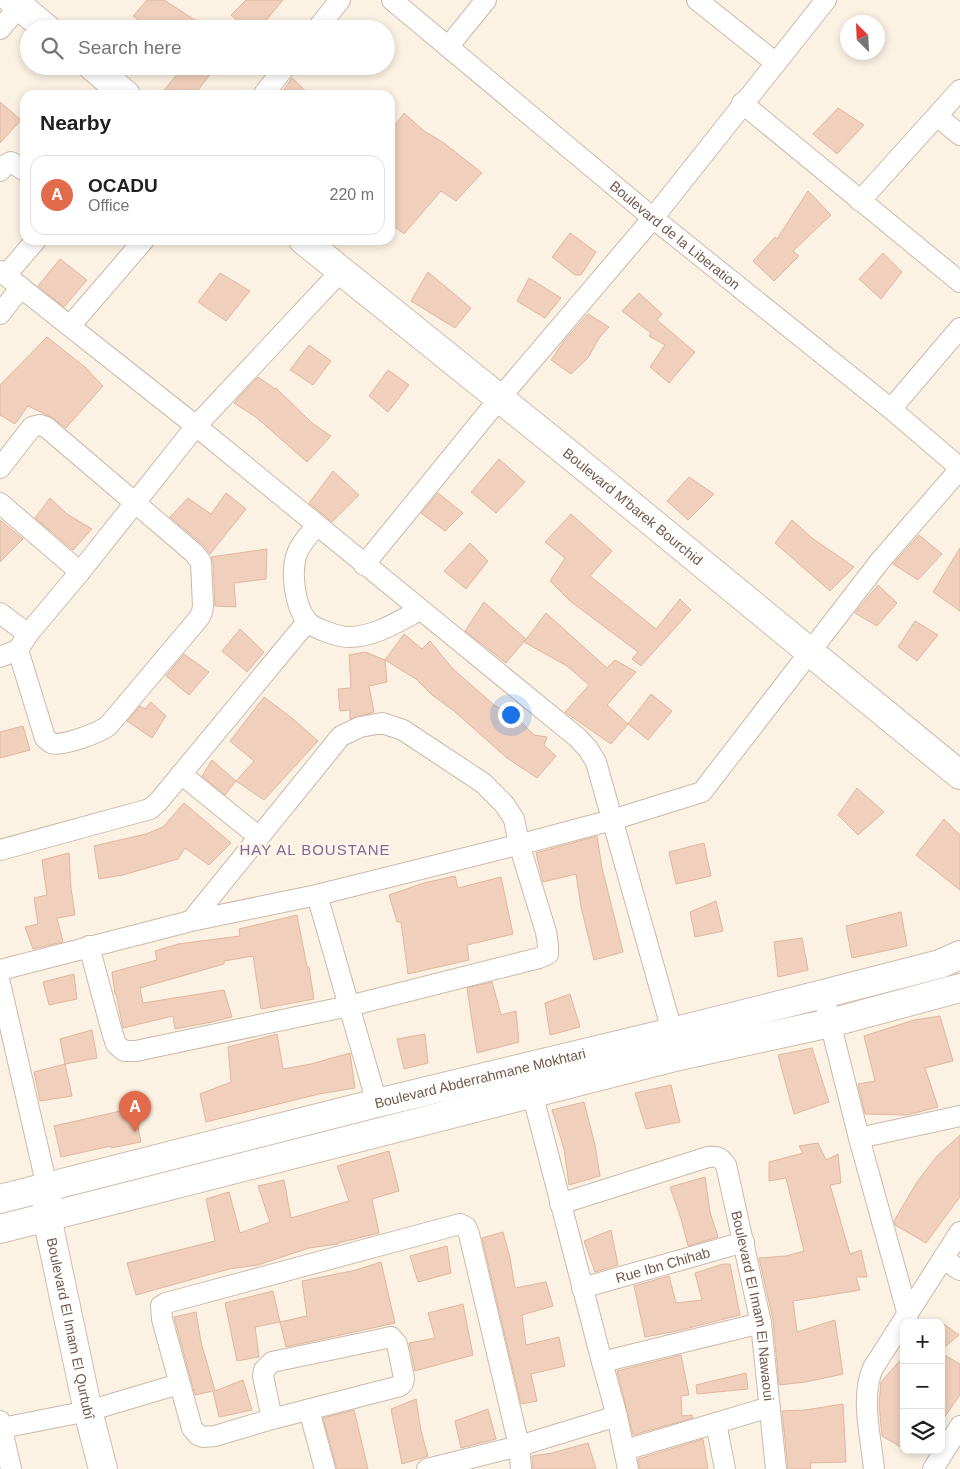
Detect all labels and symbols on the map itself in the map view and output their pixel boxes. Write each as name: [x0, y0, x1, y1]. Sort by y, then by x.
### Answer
north arrow: [840, 15, 885, 60]
street label: Boulevard de la Liberation: [607, 178, 743, 293]
street label: Boulevard M'barek Bourchid: [560, 445, 706, 568]
your location: [498, 702, 524, 728]
district label: HAY AL BOUSTANE: [239, 841, 391, 858]
street label: Boulevard Abderrahmane Mokhtari: [373, 1045, 587, 1111]
pin: A: [119, 1091, 151, 1132]
street label: Boulevard El Imam El Nawaoui: [728, 1209, 777, 1402]
street label: Boulevard El Imam El Qurtubî: [44, 1236, 98, 1422]
street label: Rue Ibn Chihab: [614, 1244, 712, 1286]

